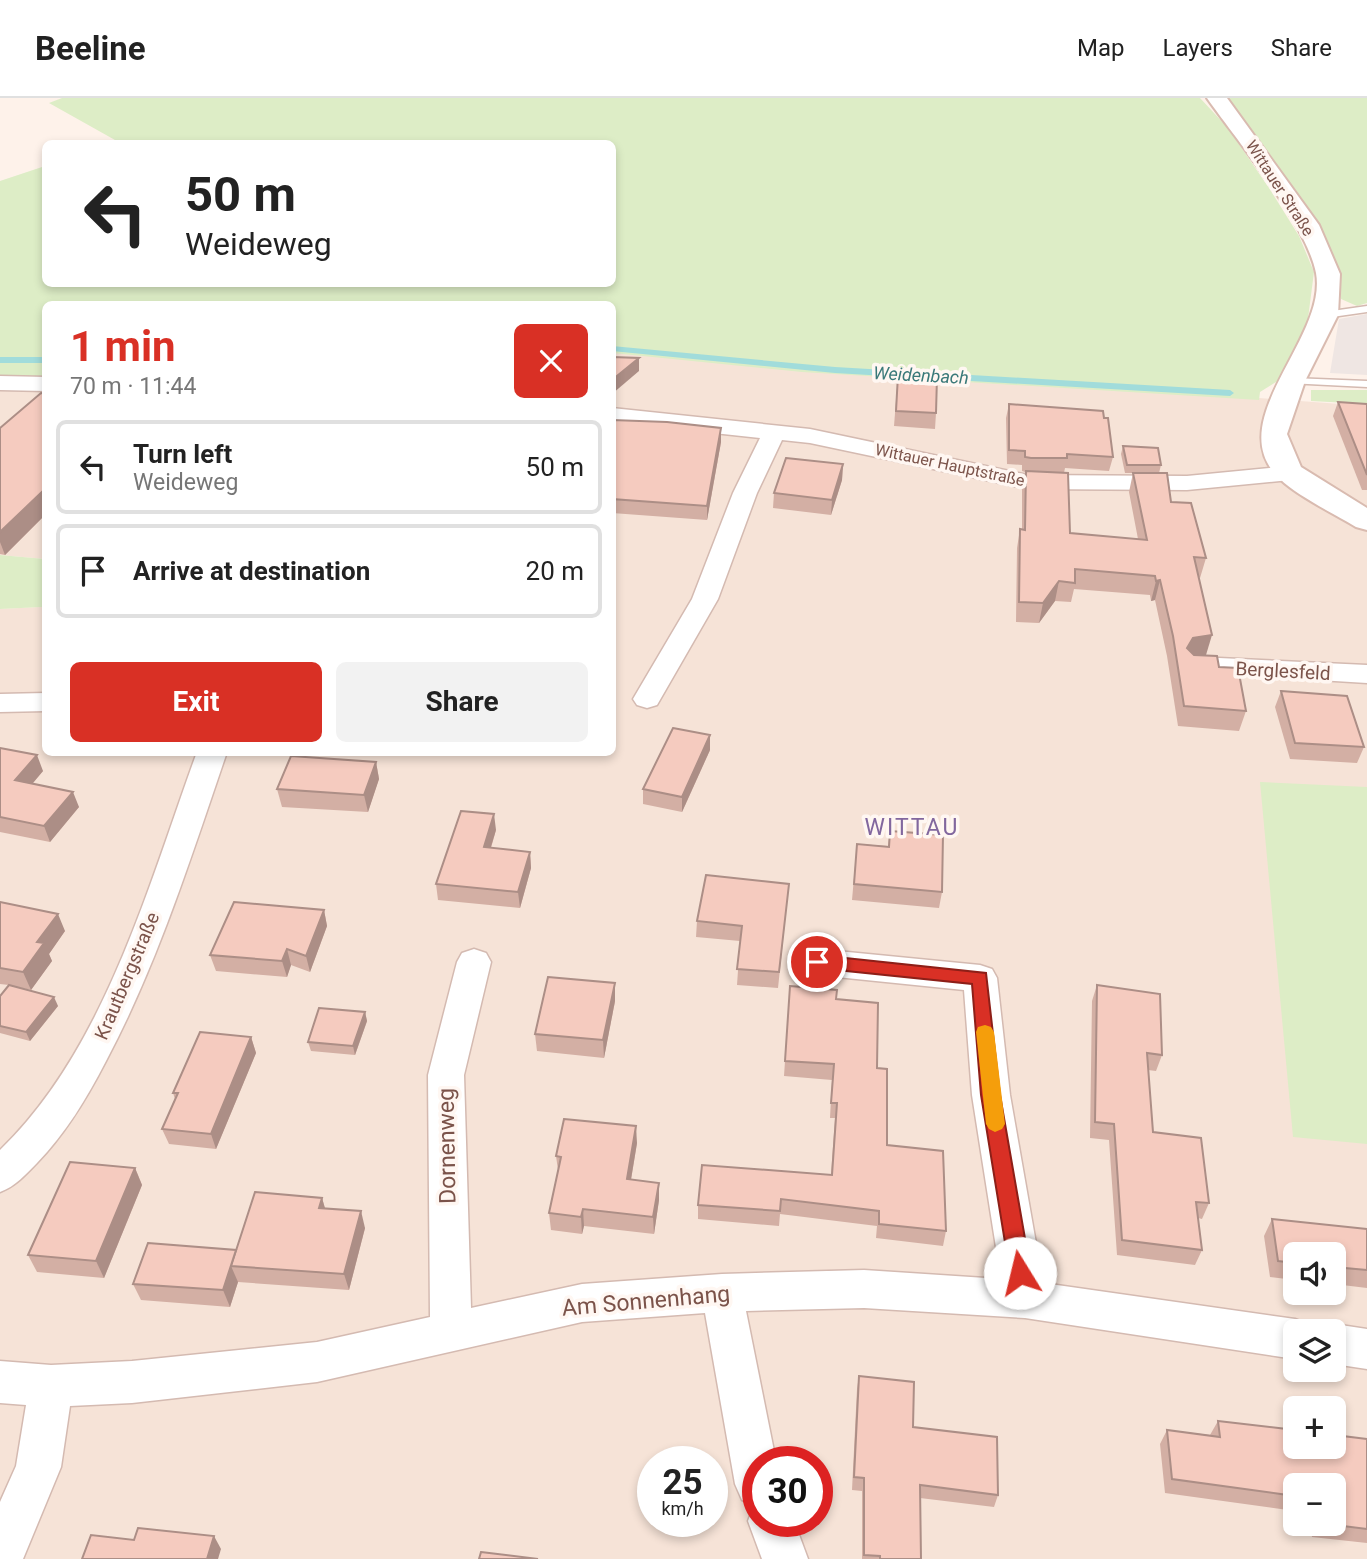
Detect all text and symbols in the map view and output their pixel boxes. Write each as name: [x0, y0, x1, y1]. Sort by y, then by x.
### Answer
text: Beeline: [35, 29, 146, 68]
text: Map: [1077, 34, 1125, 62]
text: Layers: [1163, 34, 1233, 62]
text: Share: [1271, 34, 1332, 62]
street label: Wittauer Straße: [1242, 136, 1318, 240]
text: 50 m: [185, 166, 296, 223]
icon: left: [70, 168, 161, 259]
text: Weideweg: [185, 225, 332, 263]
text: 1 min: [70, 322, 176, 371]
button: close: [514, 324, 588, 398]
water label: Weidenbach: [873, 362, 969, 388]
text: 70 m · 11:44: [70, 373, 196, 400]
text: Turn left: [133, 439, 232, 469]
street label: Wittauer Hauptstraße: [873, 440, 1027, 490]
icon: left: [74, 448, 112, 486]
text: 50 m: [526, 452, 584, 482]
text: Weideweg: [133, 469, 238, 496]
icon: arrive: [74, 552, 112, 590]
text: Arrive at destination: [133, 556, 370, 586]
text: 20 m: [526, 556, 584, 586]
street label: Berglesfeld: [1235, 657, 1331, 685]
button: Exit: [70, 662, 322, 742]
button: Share: [336, 662, 588, 742]
district label: WITTAU: [865, 814, 959, 841]
street label: Krautbergstraße: [90, 909, 164, 1043]
pin: [787, 932, 847, 992]
icon: arrive: [798, 943, 836, 981]
street label: Dornenweg: [432, 1088, 462, 1204]
position arrow: [983, 1236, 1057, 1310]
map controls: [1283, 1242, 1346, 1536]
button: sound: [1283, 1242, 1346, 1305]
street label: Am Sonnenhang: [561, 1280, 731, 1322]
button: layers: [1283, 1319, 1346, 1382]
button: +: [1283, 1396, 1346, 1459]
speed limit sign: 30: [742, 1446, 833, 1537]
text: 25: [662, 1462, 703, 1503]
button: −: [1283, 1473, 1346, 1536]
text: km/h: [661, 1498, 704, 1519]

